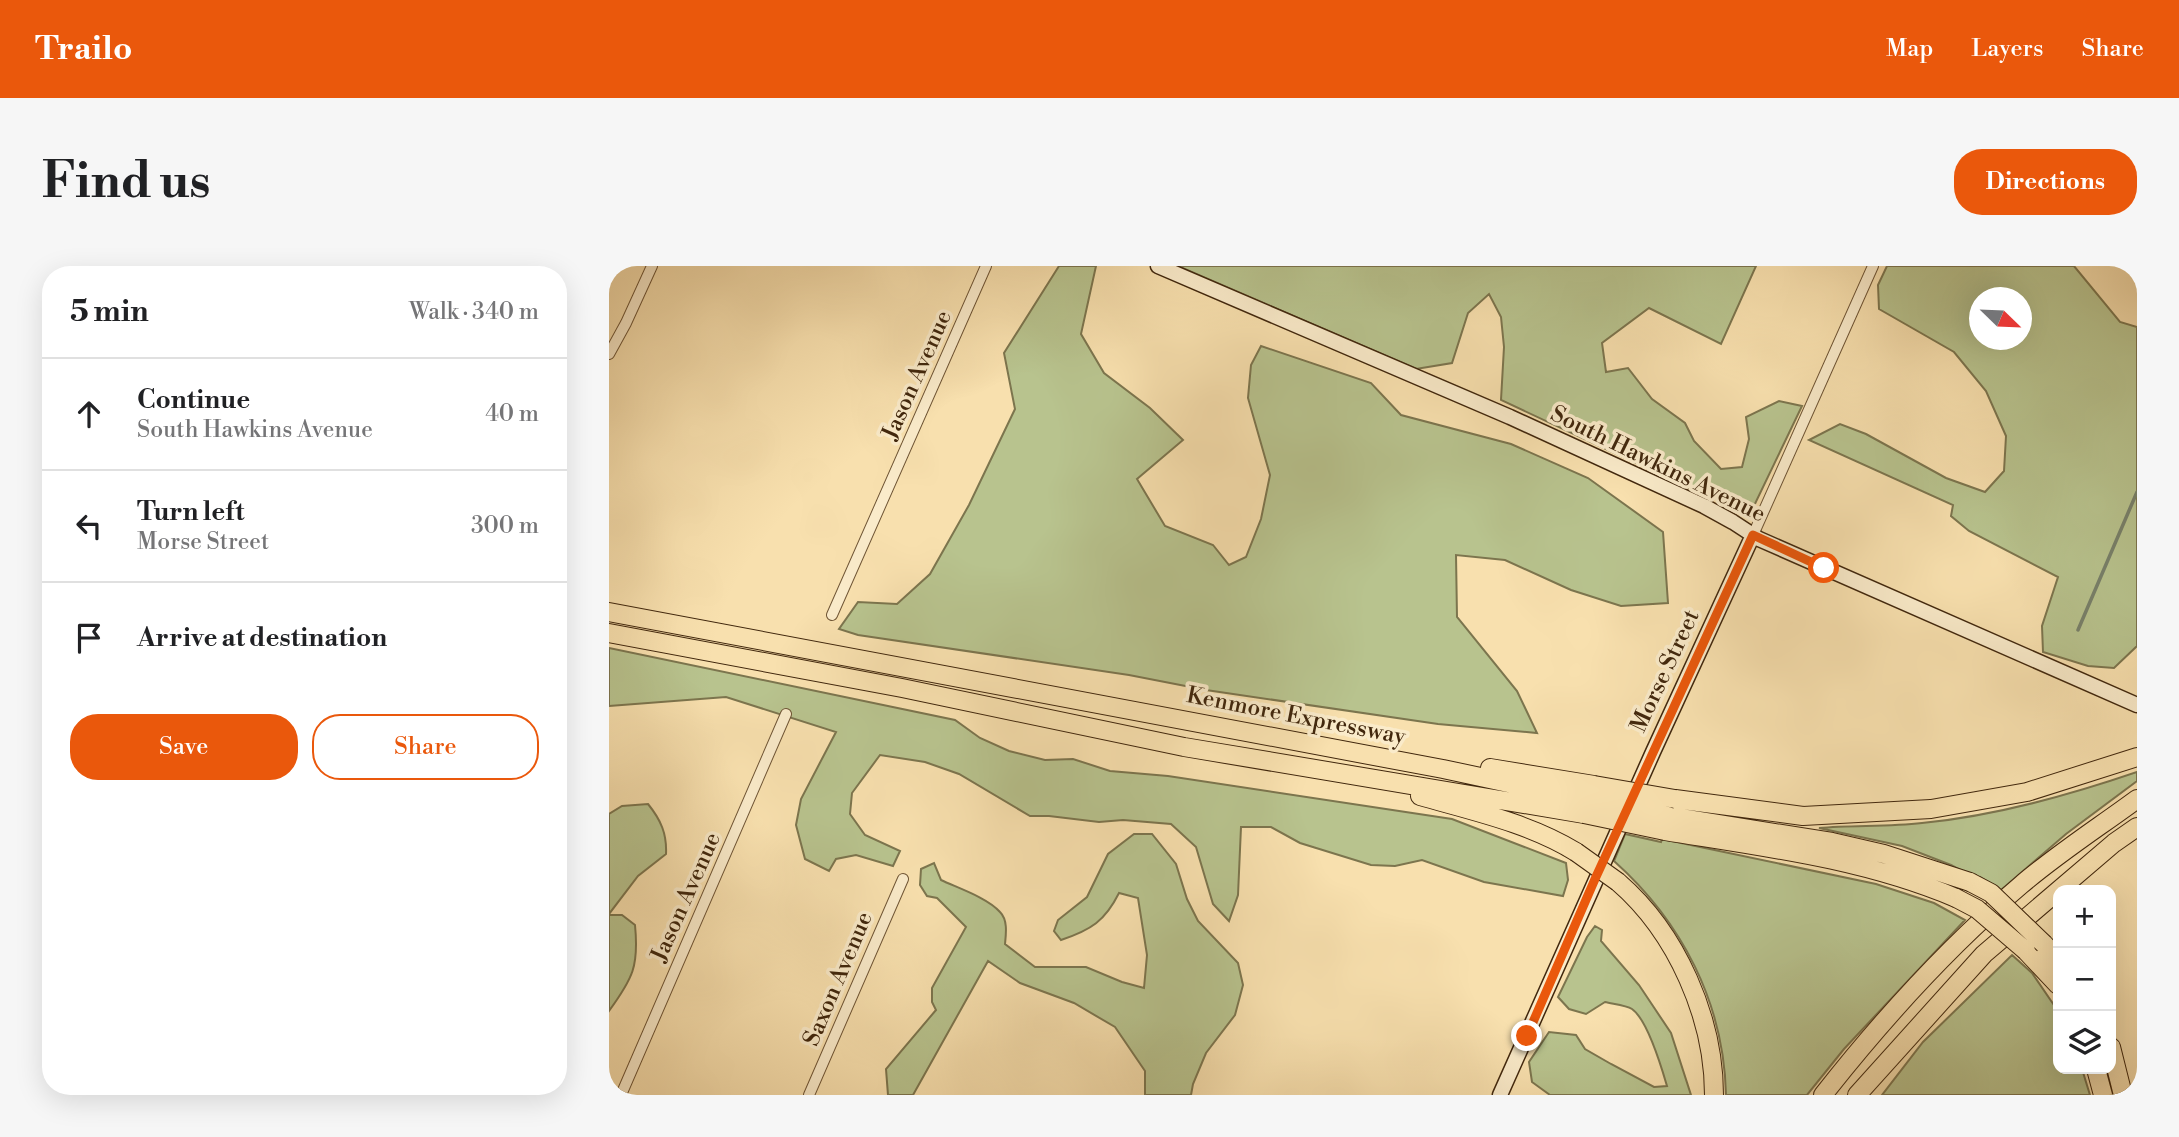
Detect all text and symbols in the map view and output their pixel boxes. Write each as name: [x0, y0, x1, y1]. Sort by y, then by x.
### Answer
text: Trailo: [35, 29, 132, 70]
text: Map: [1886, 34, 1933, 64]
text: Layers: [1971, 34, 2043, 64]
text: Share: [2081, 34, 2144, 64]
button: Directions: [1954, 149, 2137, 215]
text: Find us: [42, 152, 211, 213]
north arrow: [1969, 287, 2032, 350]
text: 5 min: [70, 293, 149, 331]
text: Walk · 340 m: [409, 298, 539, 326]
street label: Jason Avenue: [876, 306, 958, 445]
text: Continue: [137, 384, 250, 416]
icon: ahead: [70, 395, 108, 433]
text: 40 m: [485, 400, 539, 428]
street label: South Hawkins Avenue: [1546, 400, 1770, 528]
text: South Hawkins Avenue: [137, 416, 373, 444]
text: Turn left: [137, 496, 245, 528]
icon: left: [70, 507, 108, 545]
text: 300 m: [471, 512, 539, 540]
text: Morse Street: [137, 528, 269, 556]
route start: [1808, 552, 1839, 583]
street label: Morse Street: [1624, 605, 1706, 737]
icon: arrive: [70, 619, 108, 657]
text: Arrive at destination: [137, 622, 387, 654]
street label: Kenmore Expressway: [1184, 681, 1409, 751]
button: Save: [70, 714, 298, 780]
button: Share: [312, 714, 539, 780]
street label: Jason Avenue: [645, 828, 727, 967]
map controls: [2053, 885, 2116, 1074]
button: +: [2053, 885, 2116, 948]
street label: Saxon Avenue: [797, 908, 879, 1050]
button: −: [2053, 948, 2116, 1011]
button: layers: [2053, 1011, 2116, 1074]
route end: [1511, 1020, 1542, 1051]

